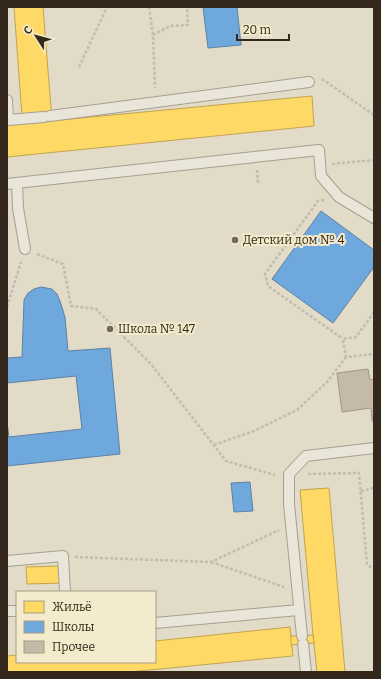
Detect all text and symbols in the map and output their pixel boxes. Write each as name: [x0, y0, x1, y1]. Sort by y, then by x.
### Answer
north arrow: [16, 16, 56, 56]
scale bar: [237, 16, 289, 42]
text: 20 m: [243, 23, 272, 37]
text: С: [21, 24, 36, 37]
place label: Детский дом № 4: [243, 233, 345, 247]
marker: Детский дом № 4: [230, 235, 240, 245]
place label: Школа № 147: [118, 322, 195, 336]
marker: Школа № 147: [105, 324, 115, 334]
legend: [16, 591, 156, 663]
text: Жильё: [52, 600, 92, 614]
text: Школы: [52, 620, 95, 634]
text: Прочее: [52, 640, 95, 654]

